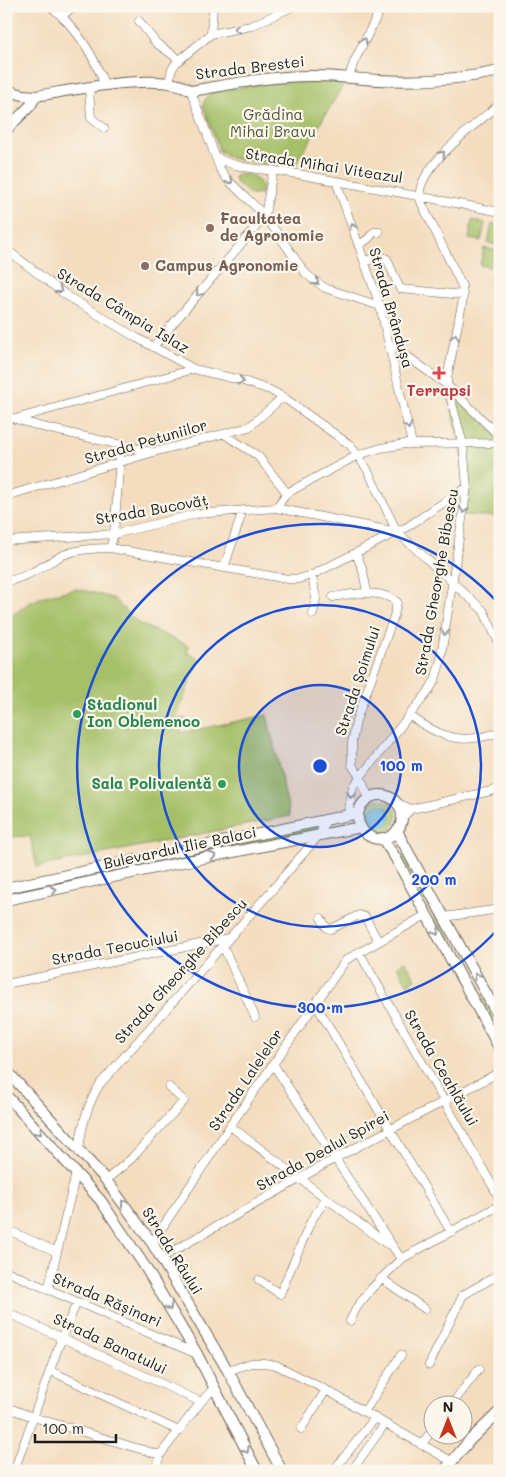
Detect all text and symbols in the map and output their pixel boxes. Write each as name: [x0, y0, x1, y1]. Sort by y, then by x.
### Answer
one-way arrow: [232, 23, 241, 34]
one-way arrow: [358, 37, 368, 46]
street label: Strada Brestei: [194, 50, 305, 84]
park label: Grădina Mihai Bravu: [230, 104, 316, 141]
street label: Strada Mihai Viteazul: [244, 143, 404, 187]
one-way arrow: [437, 151, 446, 160]
one-way arrow: [224, 176, 233, 185]
place label: Facultatea de Agronomie: [220, 208, 324, 245]
marker: Facultatea de Agronomie: [204, 222, 216, 234]
one-way arrow: [349, 223, 359, 232]
street label: Strada Brândușa: [364, 245, 419, 371]
place label: Campus Agronomie: [155, 255, 298, 275]
marker: Campus Agronomie: [139, 260, 151, 272]
street label: Strada Câmpia Islaz: [54, 263, 193, 358]
one-way arrow: [310, 276, 319, 284]
one-way arrow: [53, 284, 63, 293]
one-way arrow: [196, 288, 205, 297]
one-way arrow: [450, 333, 460, 342]
marker: Terrapsi: [432, 366, 446, 380]
one-way arrow: [237, 375, 245, 385]
place label: Terrapsi: [407, 380, 471, 400]
street label: Strada Petuniilor: [82, 414, 209, 468]
one-way arrow: [402, 421, 413, 430]
street label: Strada Gheorghe Bibescu: [410, 487, 462, 677]
street label: Strada Bucovăț: [94, 489, 210, 530]
one-way arrow: [459, 506, 470, 514]
street label: Strada Șoimului: [330, 623, 385, 738]
one-way arrow: [440, 628, 451, 636]
place label: Stadionul Ion Oblemenco: [87, 694, 200, 731]
marker: Stadionul Ion Oblemenco: [71, 708, 83, 720]
text: 100 m: [379, 755, 423, 775]
centre of rings: [311, 757, 329, 775]
place label: Sala Polivalentă: [91, 773, 212, 793]
marker: Sala Polivalentă: [216, 778, 228, 790]
one-way arrow: [346, 790, 357, 799]
street label: Bulevardul Ilie Balaci: [101, 821, 258, 873]
one-way arrow: [208, 851, 217, 861]
text: 200 m: [412, 869, 457, 889]
one-way arrow: [49, 885, 58, 896]
street label: Strada Gheorghe Bibescu: [110, 893, 251, 1047]
street label: Strada Tecuciului: [50, 925, 180, 969]
one-way arrow: [430, 927, 440, 936]
one-way arrow: [473, 973, 483, 982]
text: 300 m: [297, 997, 343, 1017]
street label: Strada Ceahlăului: [400, 1006, 483, 1129]
street label: Strada Lalelelor: [204, 1024, 287, 1134]
street label: Strada Dealul Spirei: [253, 1105, 392, 1195]
one-way arrow: [33, 1126, 42, 1135]
one-way arrow: [121, 1200, 129, 1209]
street label: Strada Râului: [138, 1203, 208, 1298]
street label: Strada Rășinari: [50, 1267, 165, 1332]
one-way arrow: [163, 1301, 173, 1310]
street label: Strada Banatului: [50, 1308, 171, 1378]
north arrow: [424, 1394, 474, 1444]
text: N: [443, 1397, 453, 1416]
scale bar: [35, 1412, 116, 1444]
text: 100 m: [42, 1418, 84, 1438]
one-way arrow: [240, 1445, 250, 1454]

